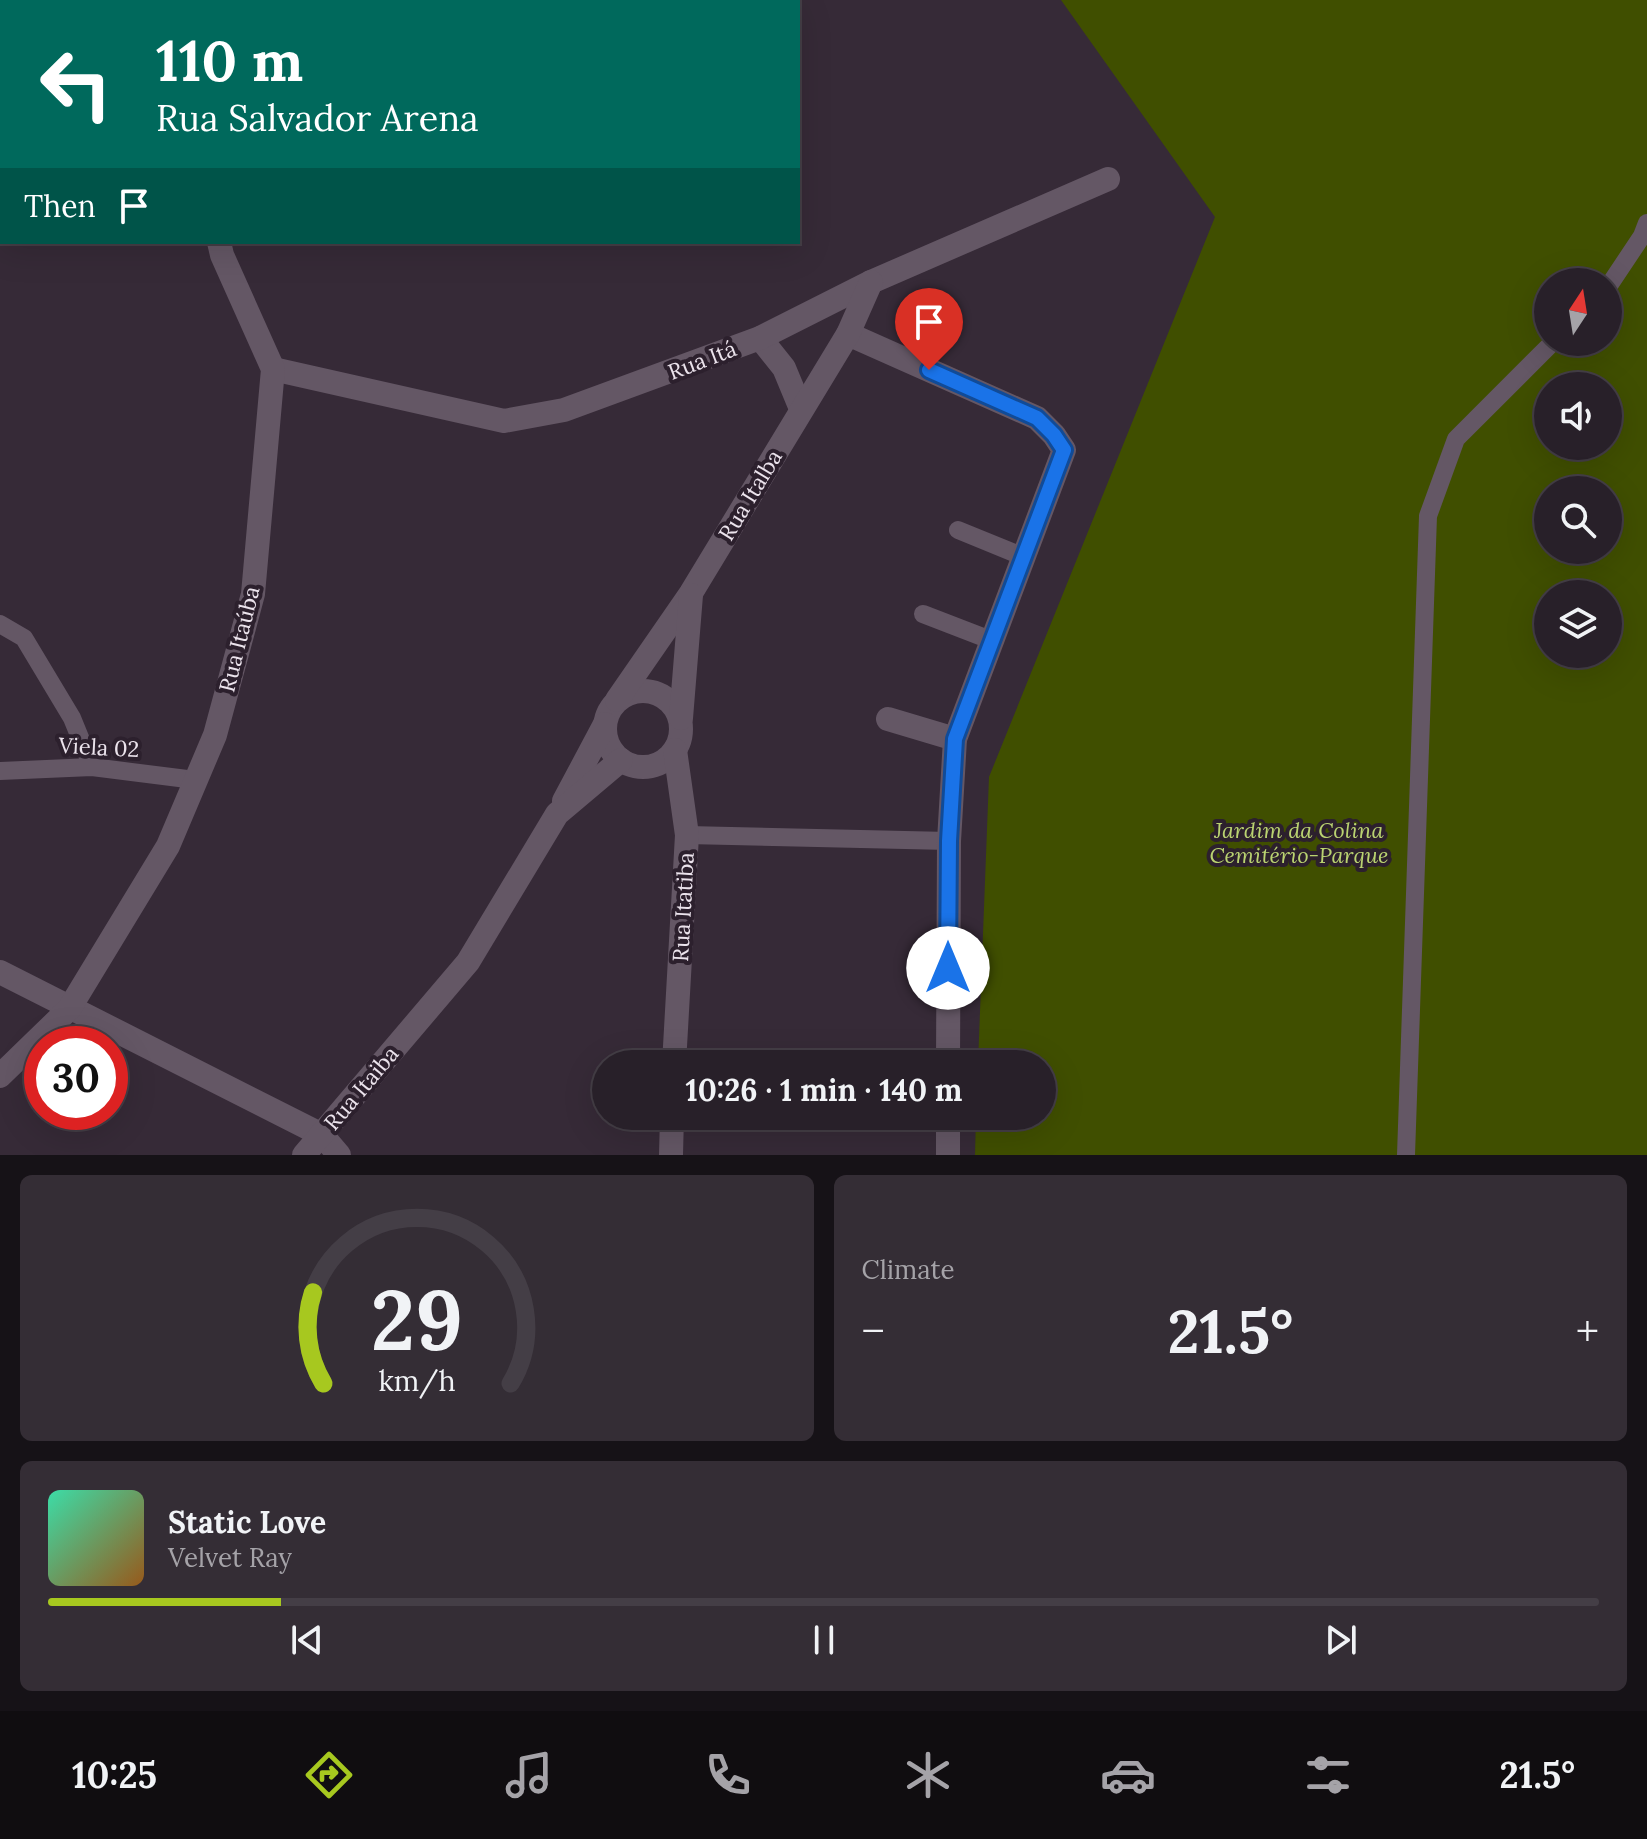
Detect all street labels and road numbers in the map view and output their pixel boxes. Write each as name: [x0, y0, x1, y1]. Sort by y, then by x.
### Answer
street label: Rua Itá: [664, 334, 740, 386]
street label: Rua Italba: [712, 444, 788, 546]
street label: Rua Itaúba: [212, 583, 266, 695]
street label: Viela 02: [57, 731, 140, 763]
street label: Rua Itatiba: [666, 852, 700, 962]
street label: Rua Itaiba: [318, 1040, 404, 1136]

